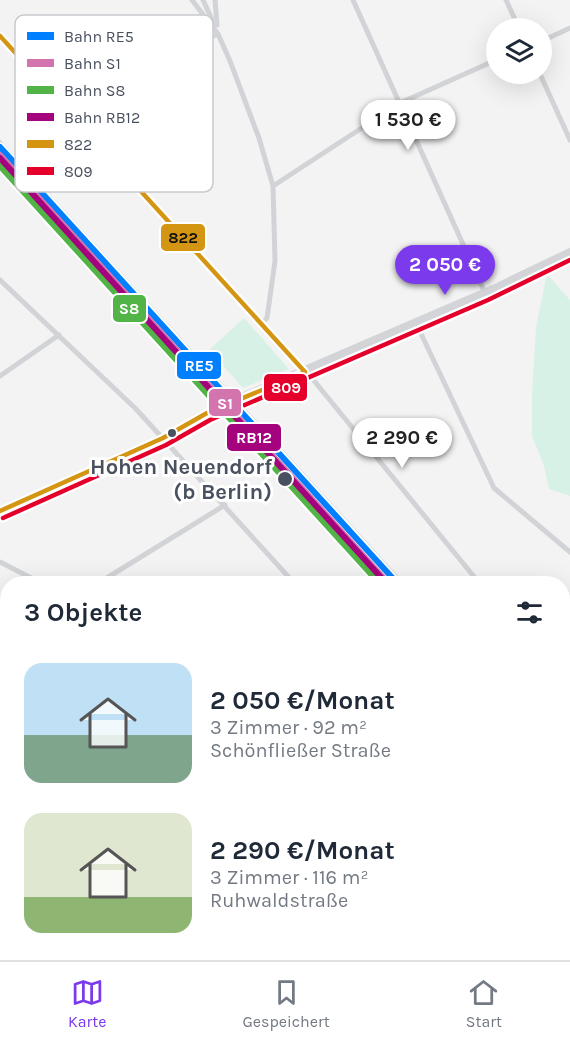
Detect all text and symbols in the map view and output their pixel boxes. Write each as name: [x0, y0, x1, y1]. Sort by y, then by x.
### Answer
legend: [15, 15, 213, 192]
map controls: [486, 18, 552, 84]
button: layers: [486, 18, 552, 84]
text: Bahn RE5: [64, 27, 134, 46]
text: Bahn S1: [64, 54, 121, 73]
text: Bahn S8: [64, 81, 125, 100]
pin: 1 530 €: [353, 100, 463, 151]
text: Bahn RB12: [64, 108, 140, 127]
text: 1 530 €: [375, 108, 441, 131]
text: 822: [64, 135, 92, 154]
text: 809: [64, 162, 93, 181]
line badge: 822: [160, 223, 206, 252]
text: 822: [168, 228, 198, 247]
pin: 2 050 €: [390, 245, 500, 296]
text: 2 050 €: [409, 253, 481, 276]
line badge: S8: [112, 294, 147, 323]
text: S8: [119, 299, 139, 318]
line badge: RE5: [176, 351, 222, 380]
text: RE5: [185, 356, 214, 375]
line badge: 809: [263, 373, 308, 402]
text: 809: [271, 378, 301, 397]
line badge: S1: [208, 388, 242, 417]
text: S1: [217, 394, 233, 413]
pin: 2 290 €: [347, 418, 457, 469]
line badge: RB12: [226, 423, 282, 452]
text: 2 290 €: [366, 426, 438, 449]
unlabelled marker: [166, 427, 178, 439]
text: RB12: [236, 428, 272, 447]
place label: Hohen Neuendorf (b Berlin): [90, 454, 273, 505]
marker: Hohen Neuendorf (b Berlin): [276, 470, 294, 488]
icon: filters: [513, 596, 546, 629]
text: 3 Objekte: [24, 597, 142, 628]
text: 2 050 €/Monat: [210, 685, 395, 716]
icon: home: [72, 687, 144, 759]
text: 3 Zimmer · 92 m²: [210, 716, 367, 739]
text: Schönfließer Straße: [210, 739, 391, 762]
text: 2 290 €/Monat: [210, 835, 395, 866]
icon: home: [72, 837, 144, 909]
text: 3 Zimmer · 116 m²: [210, 866, 369, 889]
text: Ruhwaldstraße: [210, 889, 348, 912]
tab: Karte: [68, 976, 107, 1031]
tab: Gespeichert: [243, 976, 330, 1031]
tab: Start: [466, 976, 502, 1031]

